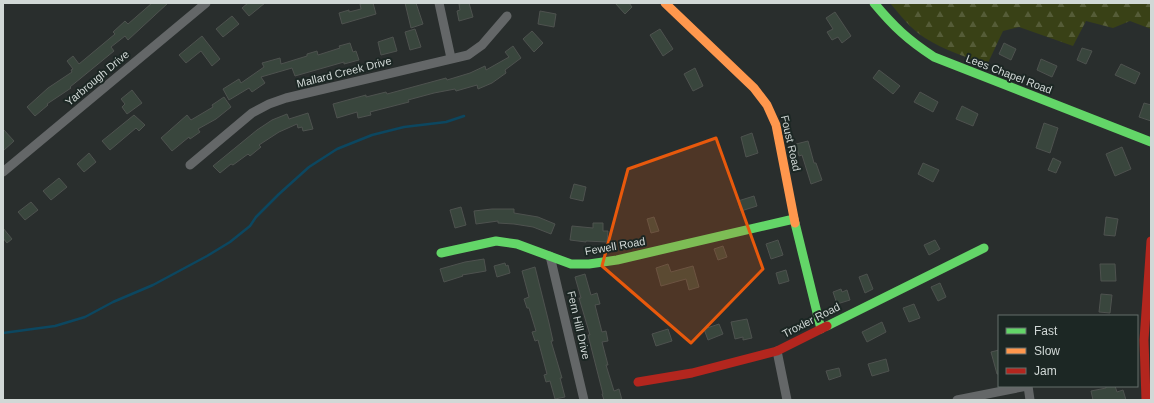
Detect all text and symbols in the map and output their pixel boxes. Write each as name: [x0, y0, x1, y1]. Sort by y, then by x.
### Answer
street label: Yarbrough Drive: [63, 48, 131, 108]
street label: Lees Chapel Road: [964, 52, 1054, 96]
street label: Mallard Creek Drive: [295, 54, 393, 90]
street label: Foust Road: [779, 114, 803, 172]
street label: Fewell Road: [584, 235, 646, 257]
street label: Fern Hill Drive: [565, 290, 593, 360]
street label: Troxler Road: [780, 300, 842, 340]
legend: [998, 315, 1138, 387]
text: Fast: [1034, 324, 1058, 338]
text: Slow: [1034, 344, 1060, 358]
text: Jam: [1034, 364, 1057, 378]

